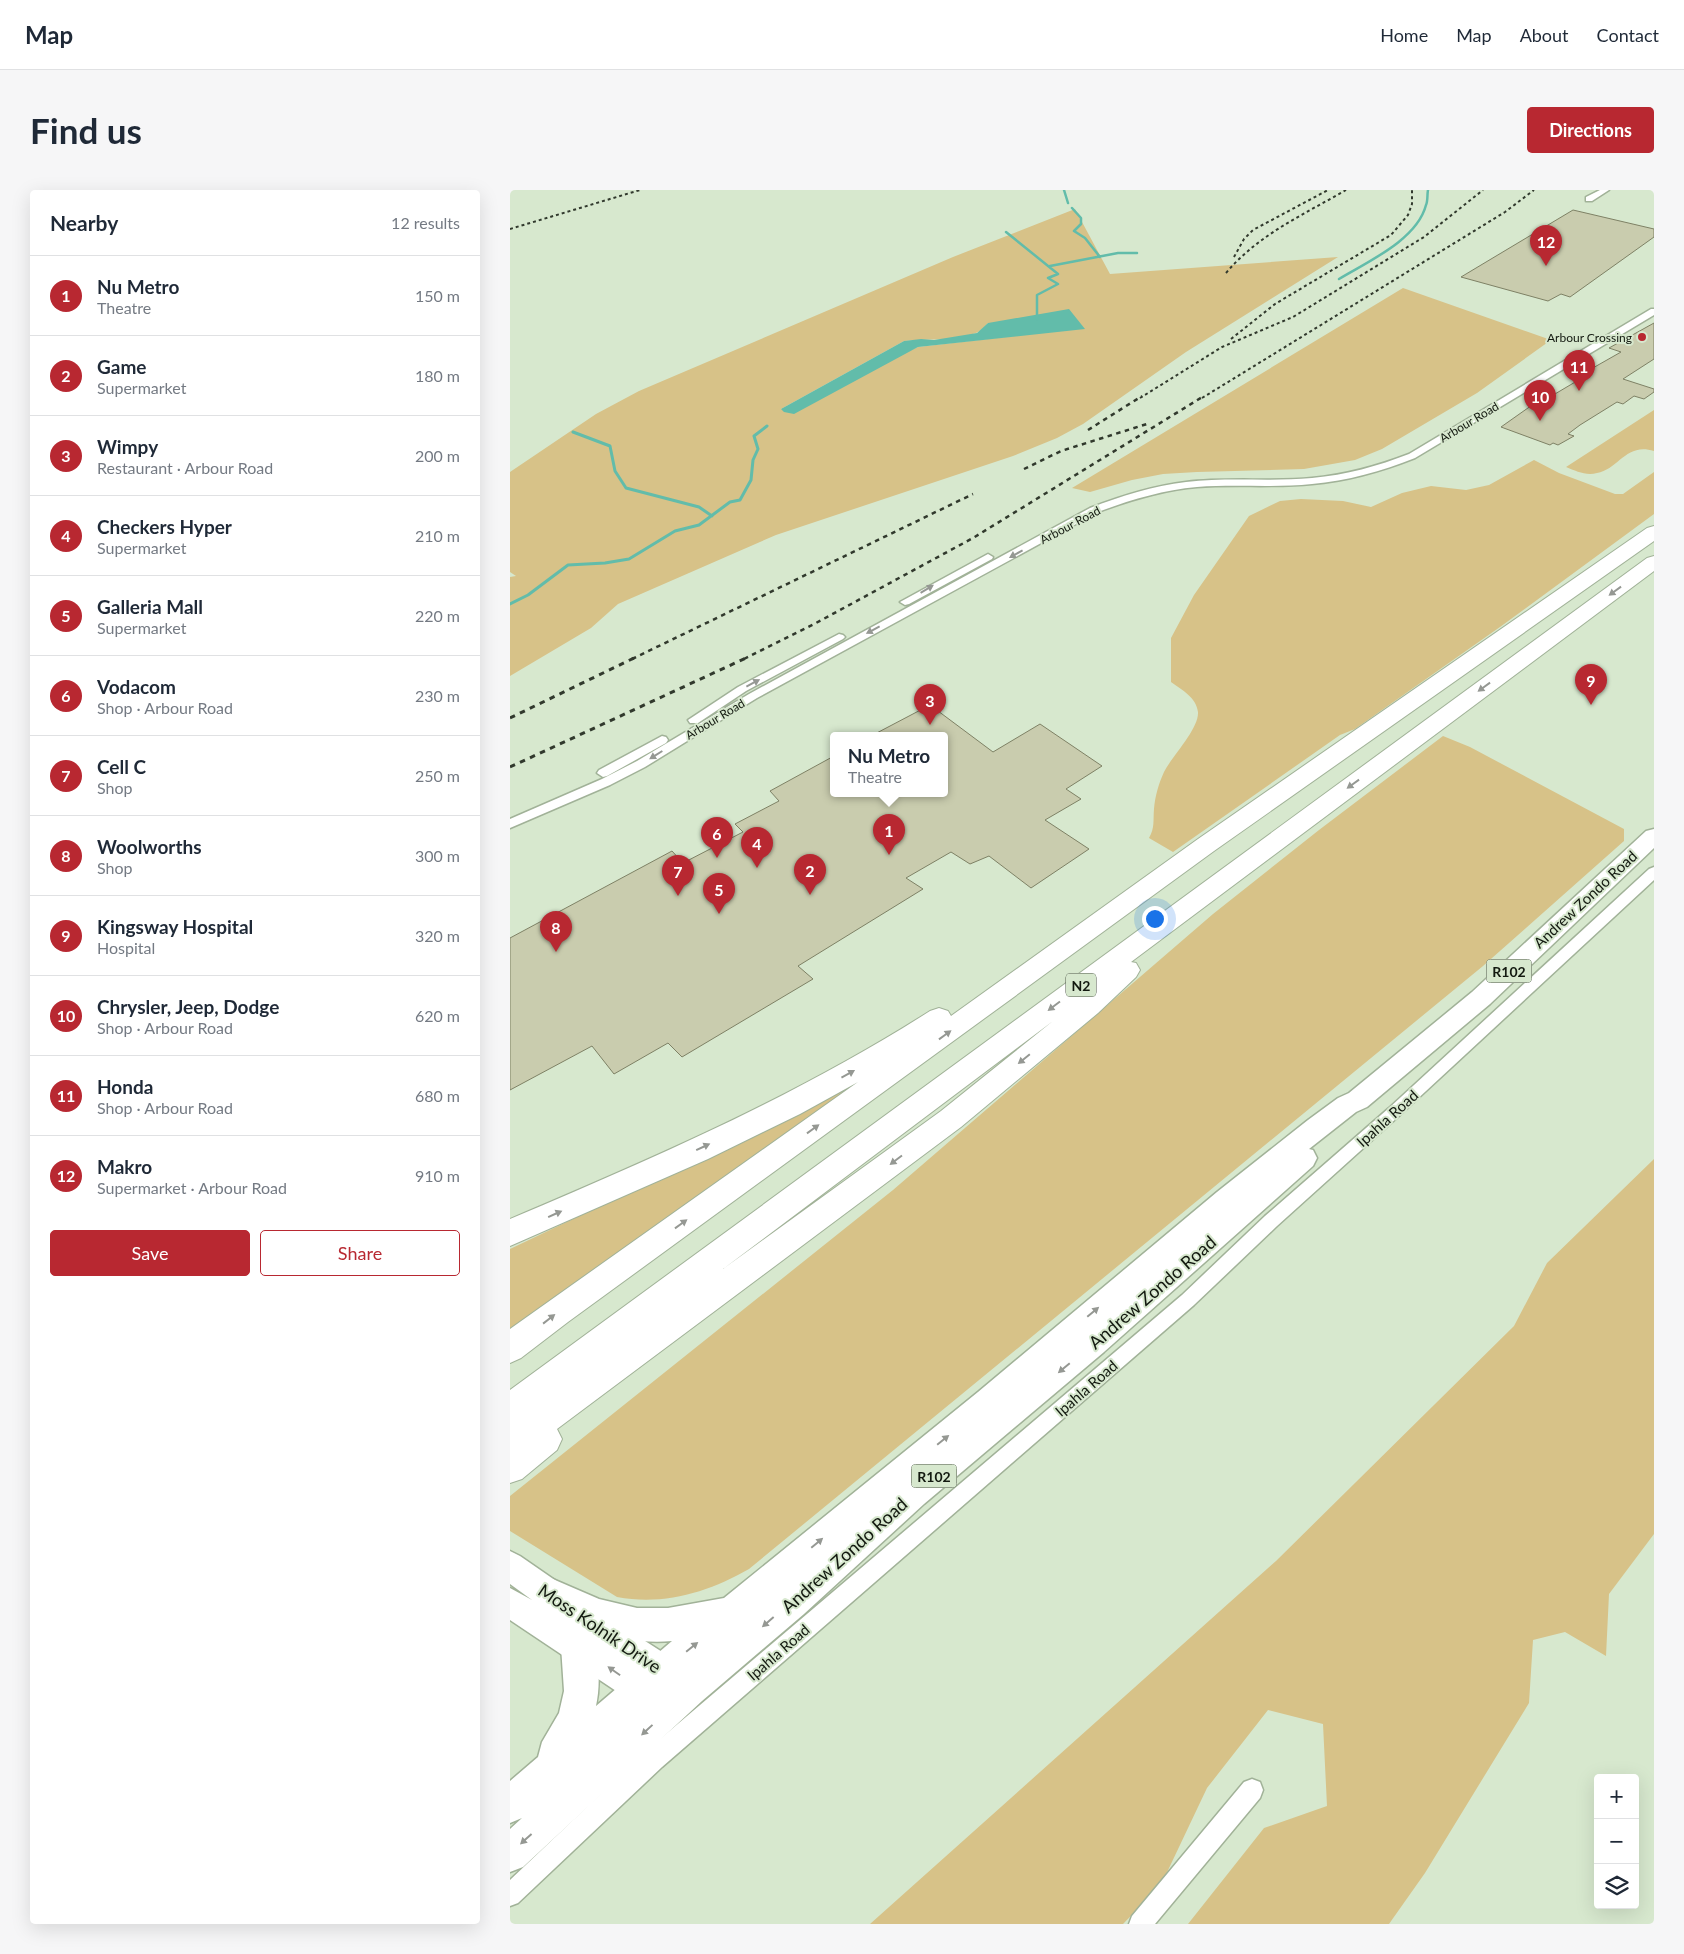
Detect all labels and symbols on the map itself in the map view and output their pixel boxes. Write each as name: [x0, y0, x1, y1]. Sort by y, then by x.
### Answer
pin: 12: [1530, 225, 1562, 266]
place label: Arbour Crossing: [1547, 330, 1632, 345]
marker: Arbour Crossing: [1636, 331, 1648, 343]
pin: 11: [1563, 350, 1595, 391]
pin: 10: [1524, 380, 1556, 421]
street label: Arbour Road: [1437, 398, 1501, 446]
street label: Arbour Road: [1037, 503, 1103, 547]
one-way arrow: [1009, 550, 1024, 558]
one-way arrow: [919, 585, 934, 593]
one-way arrow: [1608, 586, 1622, 596]
one-way arrow: [866, 626, 880, 635]
pin: 9: [1575, 664, 1607, 705]
one-way arrow: [746, 679, 760, 687]
one-way arrow: [1477, 682, 1491, 692]
pin: 3: [914, 684, 946, 725]
street label: Arbour Road: [683, 695, 747, 743]
one-way arrow: [650, 750, 663, 759]
one-way arrow: [1347, 778, 1360, 789]
pin: 1: [873, 814, 905, 855]
pin: 6: [701, 817, 733, 858]
pin: 4: [741, 827, 773, 868]
street label: Andrew Zondo Road: [1530, 846, 1640, 952]
pin: 2: [794, 854, 826, 895]
pin: 7: [662, 855, 694, 896]
pin: 5: [703, 873, 735, 914]
your location: [1142, 906, 1168, 932]
pin: 8: [540, 911, 572, 952]
road number: R102: [1486, 959, 1532, 982]
road number: N2: [1066, 974, 1096, 996]
one-way arrow: [1048, 1000, 1061, 1011]
one-way arrow: [938, 1030, 952, 1040]
one-way arrow: [1017, 1054, 1030, 1065]
one-way arrow: [840, 1070, 855, 1078]
street label: Ipahla Road: [1353, 1086, 1421, 1150]
one-way arrow: [806, 1124, 819, 1135]
one-way arrow: [696, 1143, 710, 1151]
one-way arrow: [890, 1154, 903, 1165]
one-way arrow: [548, 1209, 562, 1217]
one-way arrow: [674, 1219, 688, 1229]
street label: Andrew Zondo Road: [1084, 1231, 1220, 1353]
one-way arrow: [1086, 1306, 1099, 1317]
one-way arrow: [542, 1313, 555, 1324]
street label: Ipahla Road: [1051, 1356, 1121, 1420]
one-way arrow: [1058, 1362, 1070, 1373]
one-way arrow: [936, 1434, 949, 1445]
road number: R102: [912, 1464, 956, 1488]
street label: Andrew Zondo Road: [777, 1493, 911, 1617]
one-way arrow: [811, 1537, 824, 1548]
street label: Moss Kolnik Drive: [534, 1579, 666, 1677]
one-way arrow: [763, 1616, 775, 1628]
street label: Ipahla Road: [743, 1620, 813, 1684]
one-way arrow: [685, 1641, 698, 1652]
one-way arrow: [608, 1666, 621, 1676]
one-way arrow: [641, 1724, 653, 1736]
one-way arrow: [521, 1833, 533, 1845]

